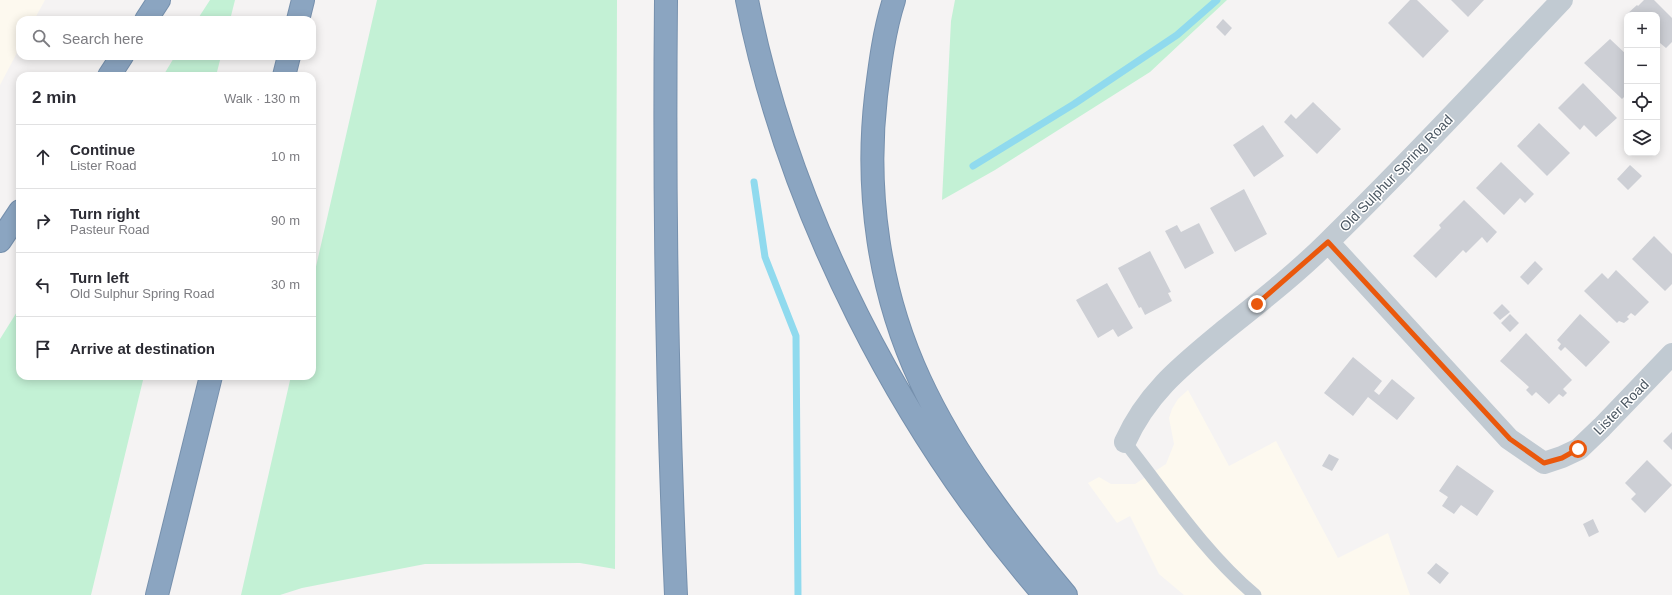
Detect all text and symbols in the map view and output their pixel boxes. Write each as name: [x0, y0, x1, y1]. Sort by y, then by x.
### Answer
map controls: [1624, 12, 1660, 156]
button: +: [1624, 12, 1660, 48]
search box: [16, 16, 316, 60]
icon: search: [30, 27, 52, 49]
text: Search here: [62, 30, 144, 47]
button: −: [1624, 48, 1660, 84]
button: locate: [1624, 84, 1660, 120]
text: 2 min: [32, 88, 76, 107]
text: Walk · 130 m: [224, 91, 300, 106]
street label: Old Sulphur Spring Road: [1336, 111, 1456, 235]
button: layers: [1624, 120, 1660, 156]
text: Continue: [70, 141, 135, 158]
icon: ahead: [32, 146, 54, 168]
text: 10 m: [271, 149, 300, 164]
text: Lister Road: [70, 158, 136, 173]
text: Turn right: [70, 205, 140, 222]
icon: right: [32, 210, 54, 232]
text: 90 m: [271, 213, 300, 228]
text: Pasteur Road: [70, 222, 150, 237]
text: Turn left: [70, 269, 129, 286]
icon: left: [32, 274, 54, 296]
text: 30 m: [271, 277, 300, 292]
text: Old Sulphur Spring Road: [70, 286, 215, 301]
route end: [1248, 295, 1266, 313]
icon: arrive: [32, 338, 54, 360]
text: Arrive at destination: [70, 340, 215, 357]
street label: Lister Road: [1590, 376, 1652, 438]
route start: [1569, 440, 1587, 458]

